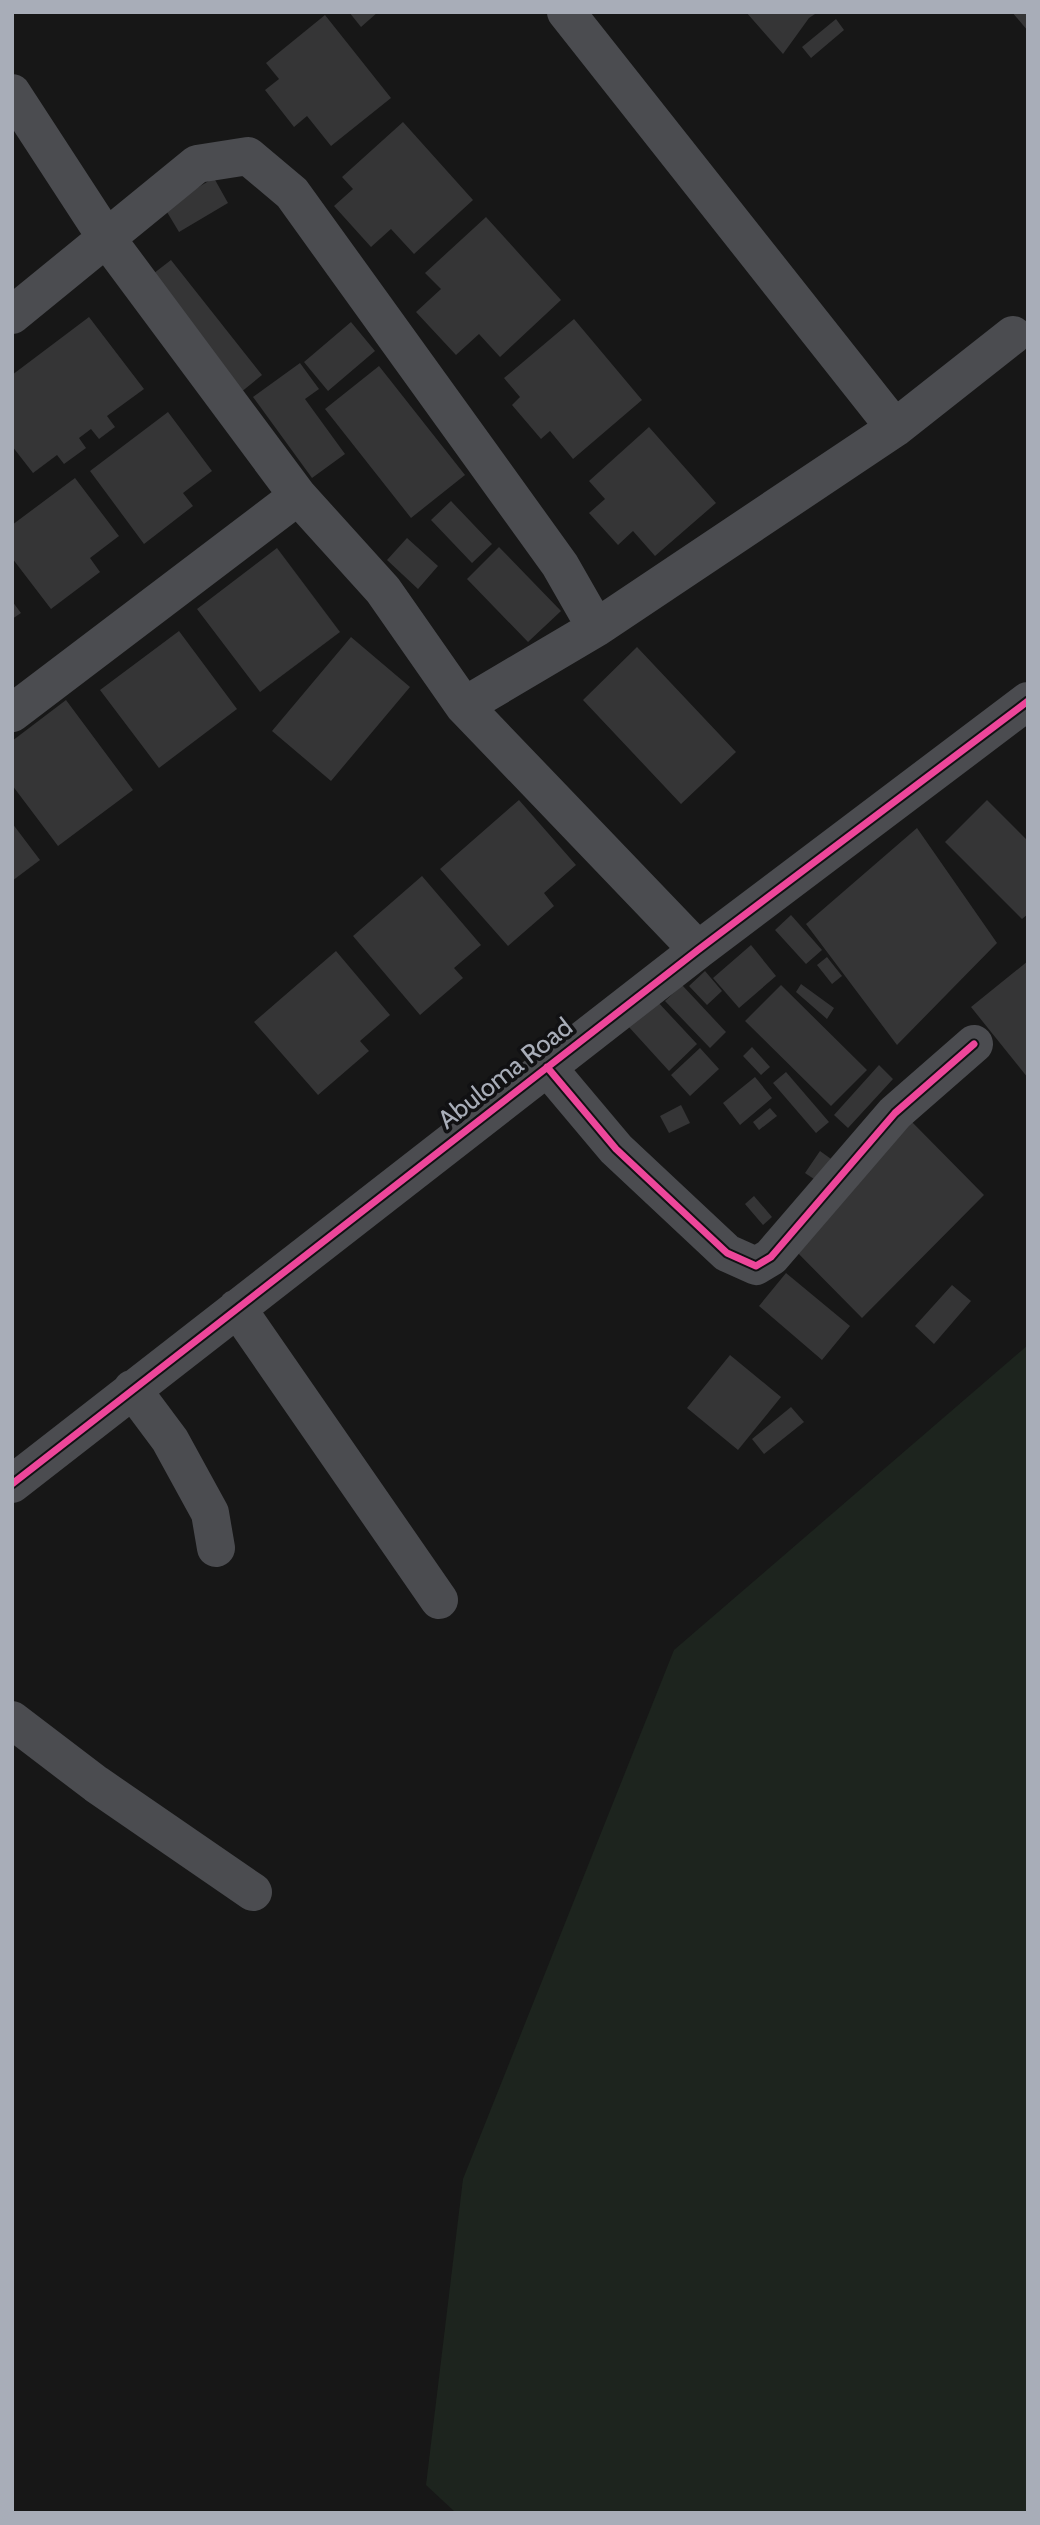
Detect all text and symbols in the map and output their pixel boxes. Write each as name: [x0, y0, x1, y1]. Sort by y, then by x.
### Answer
street label: Abuloma Road: [431, 1011, 579, 1135]

